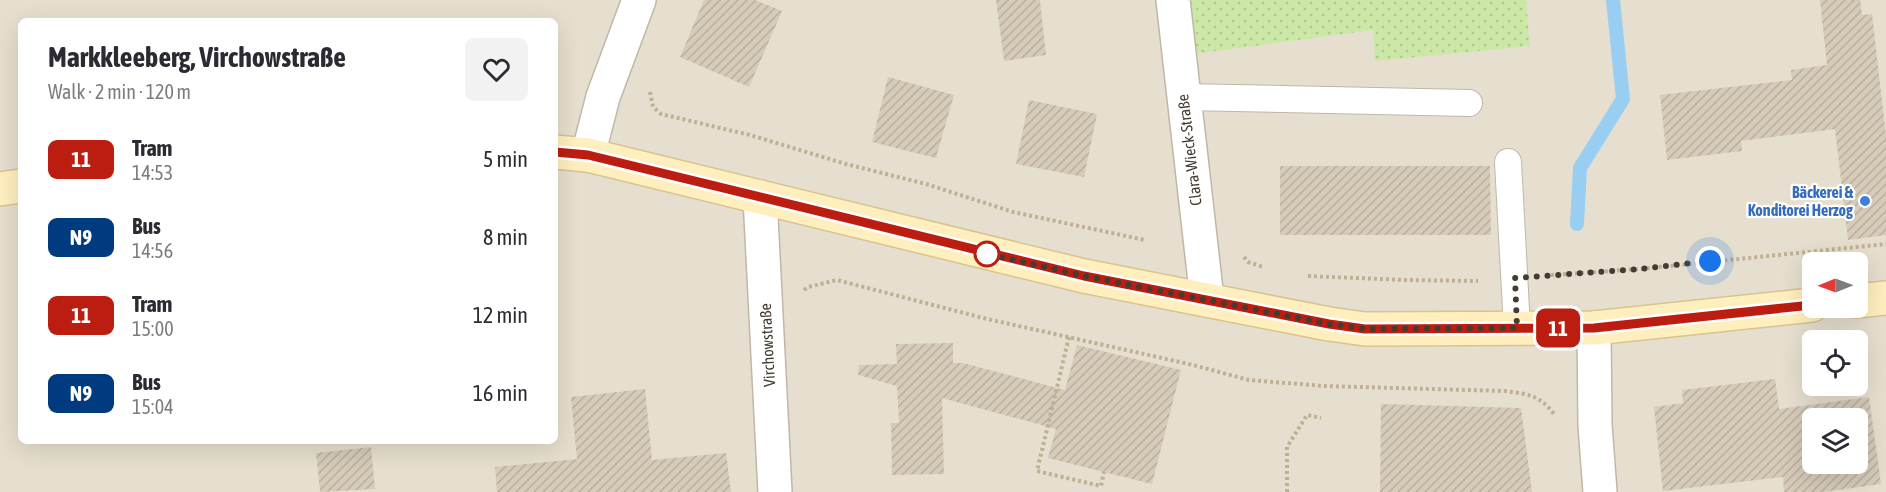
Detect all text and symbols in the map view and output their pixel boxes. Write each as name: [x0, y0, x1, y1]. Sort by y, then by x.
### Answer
button: heart: [465, 38, 528, 101]
text: Markkleeberg, Virchowstraße: [48, 41, 346, 73]
text: Walk · 2 min · 120 m: [48, 80, 191, 103]
street label: Clara-Wieck-Straße: [1173, 93, 1205, 207]
text: Tram: [132, 135, 172, 161]
text: 5 min: [483, 146, 528, 172]
text: 11: [71, 147, 91, 171]
text: 14:53: [132, 161, 173, 184]
place label: Bäckerei & Konditorei Herzog: [1748, 183, 1854, 219]
marker: Bäckerei & Konditorei Herzog: [1858, 194, 1872, 208]
text: Bus: [132, 213, 161, 239]
text: 8 min: [483, 224, 528, 250]
text: N9: [70, 225, 92, 249]
text: 14:56: [132, 239, 173, 262]
unlabelled marker: [974, 241, 1000, 267]
your location: [1695, 246, 1725, 276]
north arrow: [1802, 252, 1868, 318]
map controls: [1802, 252, 1868, 474]
text: Tram: [132, 291, 172, 317]
text: 12 min: [473, 302, 528, 328]
text: 11: [71, 303, 91, 327]
street label: Virchowstraße: [756, 303, 778, 387]
line badge: 11: [1531, 308, 1585, 348]
text: 11: [1548, 316, 1568, 340]
text: 15:00: [132, 317, 174, 340]
button: locate: [1802, 330, 1868, 396]
text: Bus: [132, 369, 161, 395]
text: 16 min: [473, 380, 528, 406]
text: N9: [70, 381, 92, 405]
text: 15:04: [132, 395, 174, 418]
button: layers: [1802, 408, 1868, 474]

